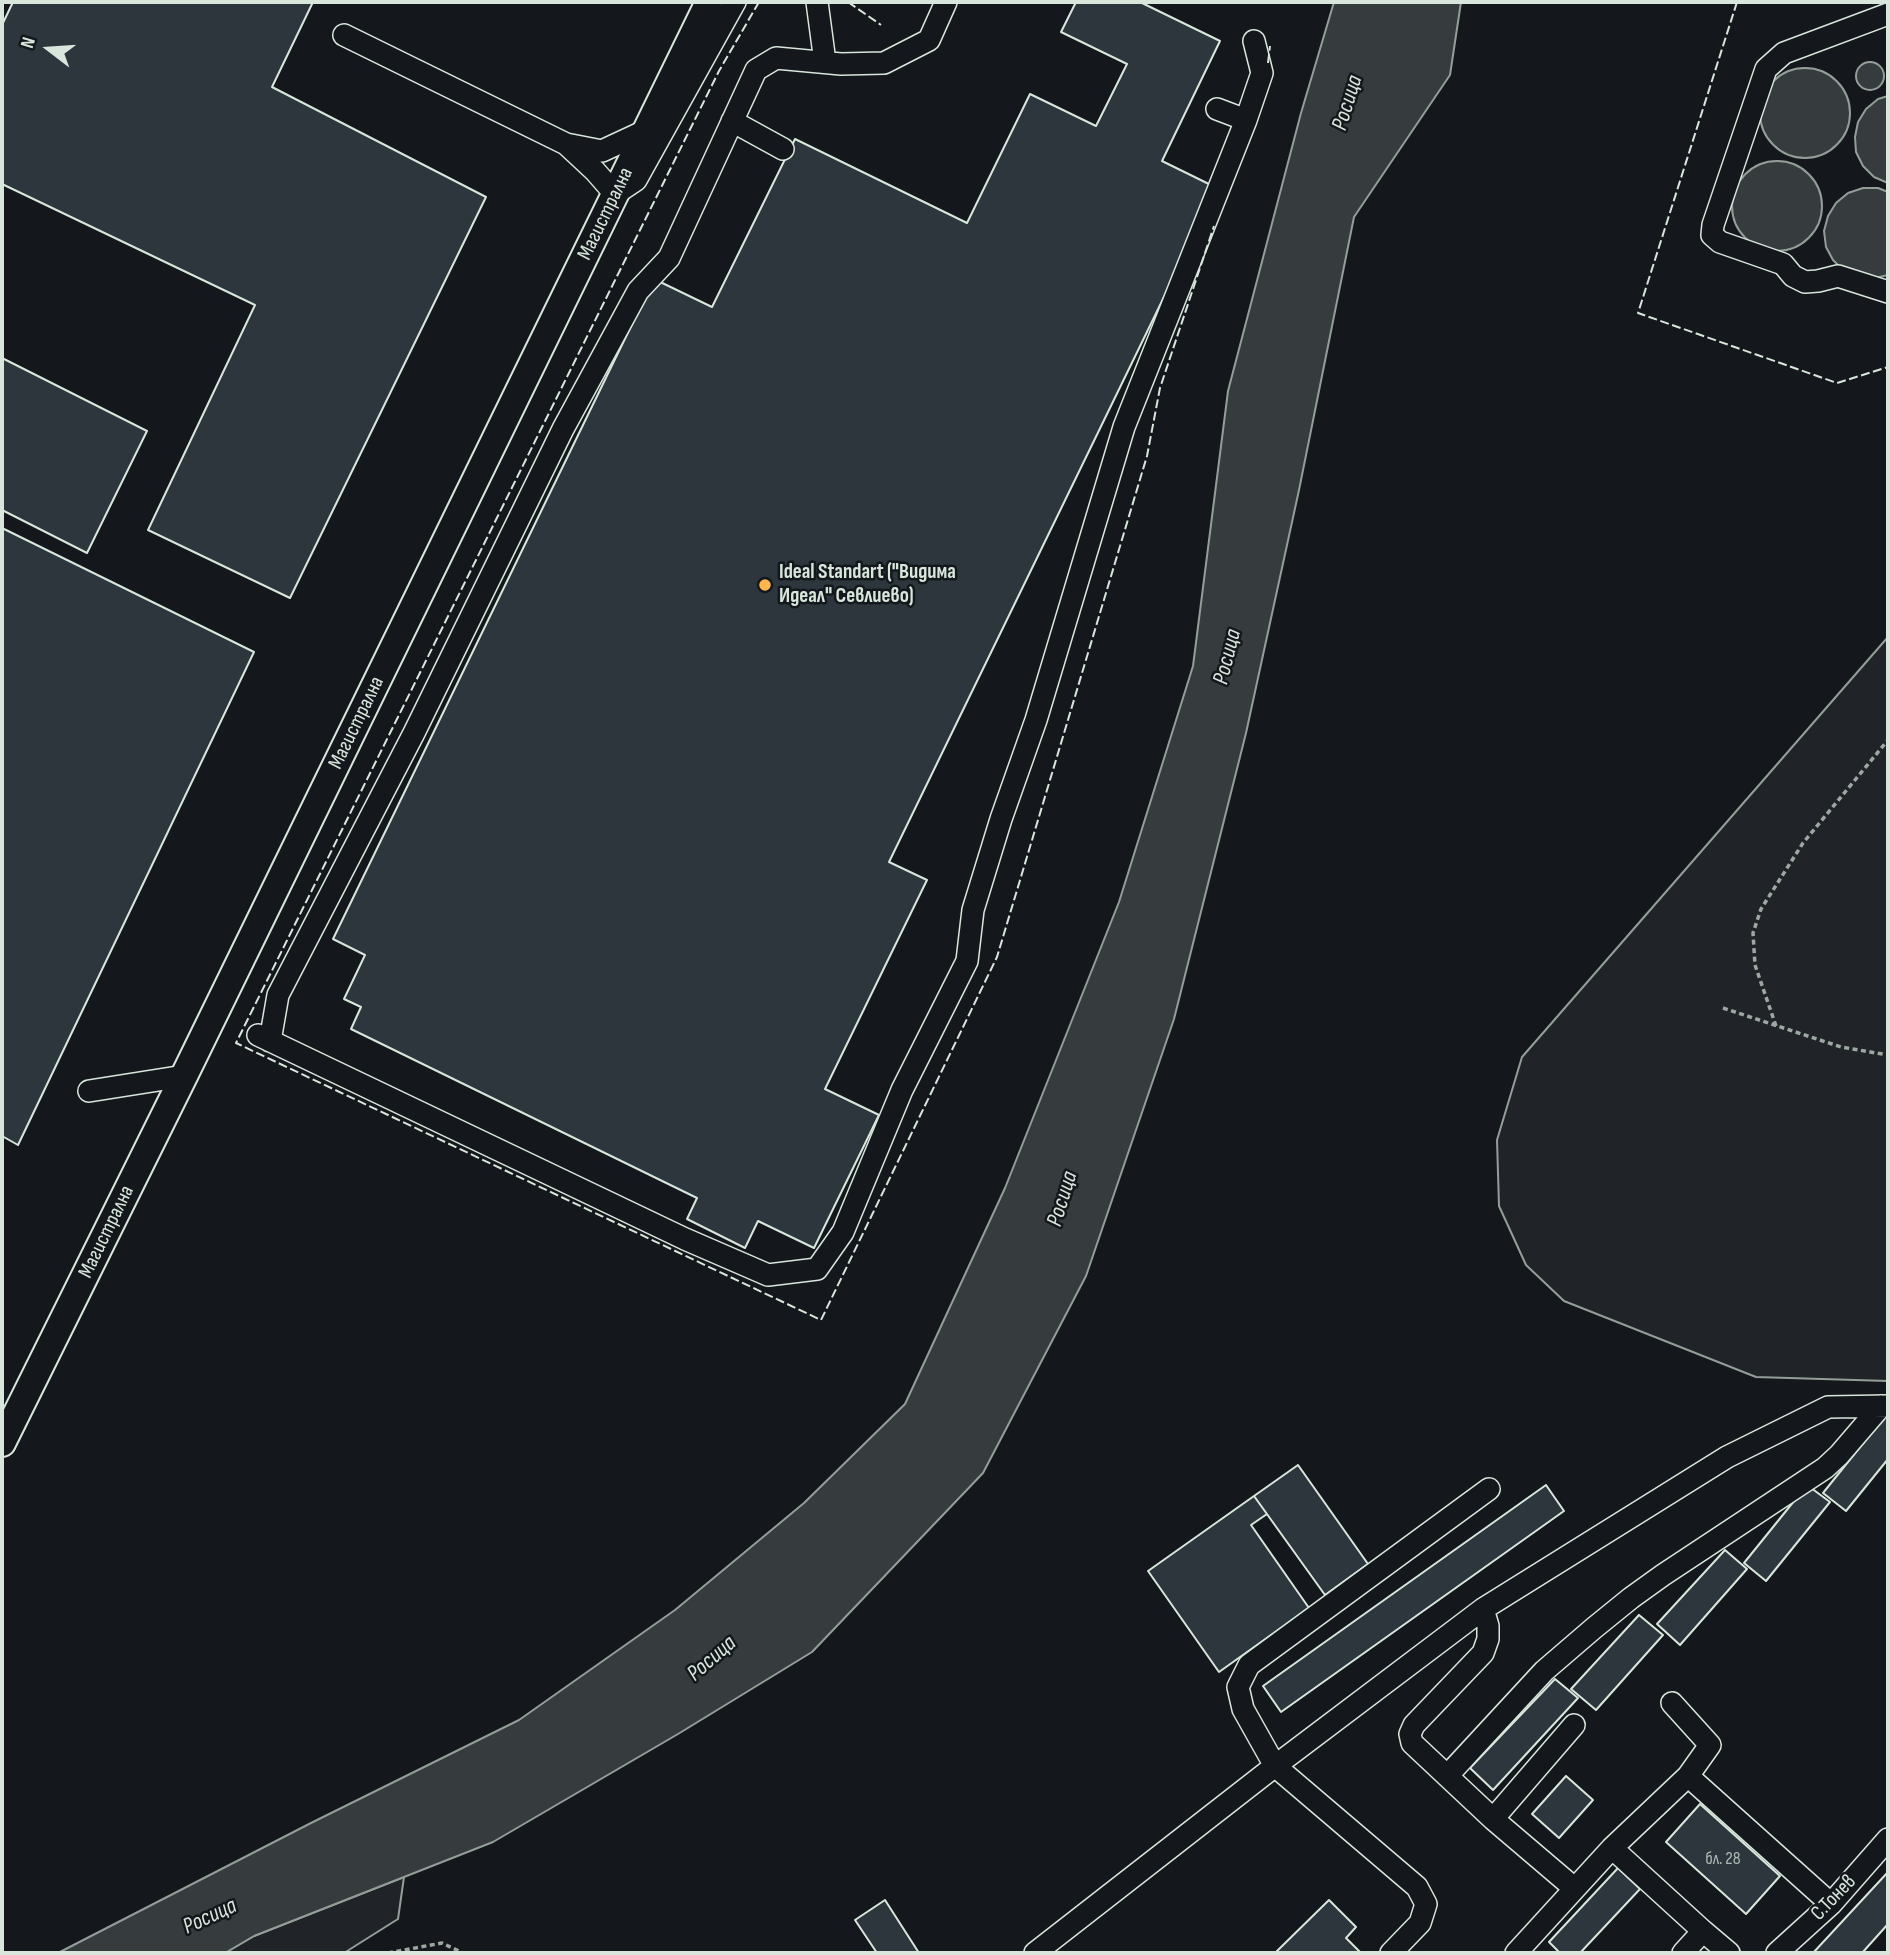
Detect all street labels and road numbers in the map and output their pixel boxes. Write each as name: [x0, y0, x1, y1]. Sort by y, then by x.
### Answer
street label: Магистрална: [573, 164, 639, 264]
street label: Магистрална: [324, 673, 390, 773]
street label: Магистрална: [74, 1182, 140, 1282]
street label: С.Тонев: [1806, 1870, 1862, 1926]

